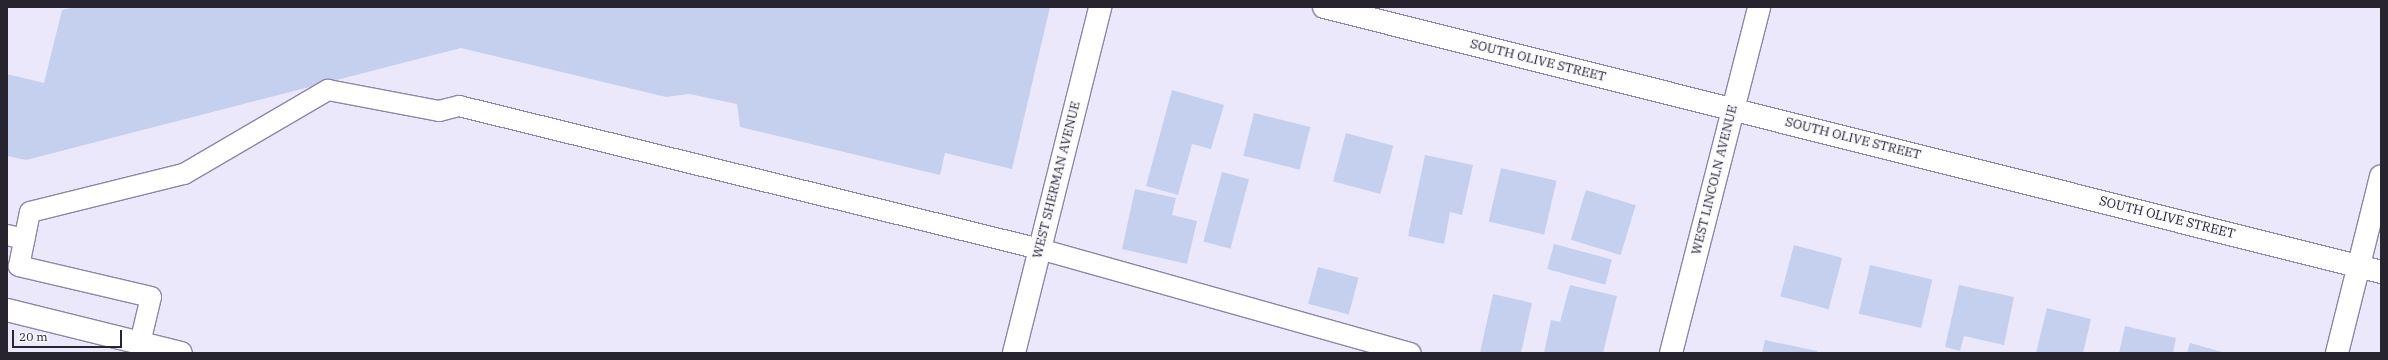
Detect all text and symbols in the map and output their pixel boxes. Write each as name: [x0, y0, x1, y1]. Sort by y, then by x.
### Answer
street label: SOUTH OLIVE STREET: [1468, 37, 1608, 85]
street label: WEST SHERMAN AVENUE: [1030, 100, 1084, 260]
street label: WEST LINCOLN AVENUE: [1689, 103, 1741, 257]
street label: SOUTH OLIVE STREET: [1783, 115, 1923, 163]
street label: SOUTH OLIVE STREET: [2097, 194, 2237, 242]
scale bar: [14, 322, 124, 348]
text: 20 m: [19, 329, 48, 344]

